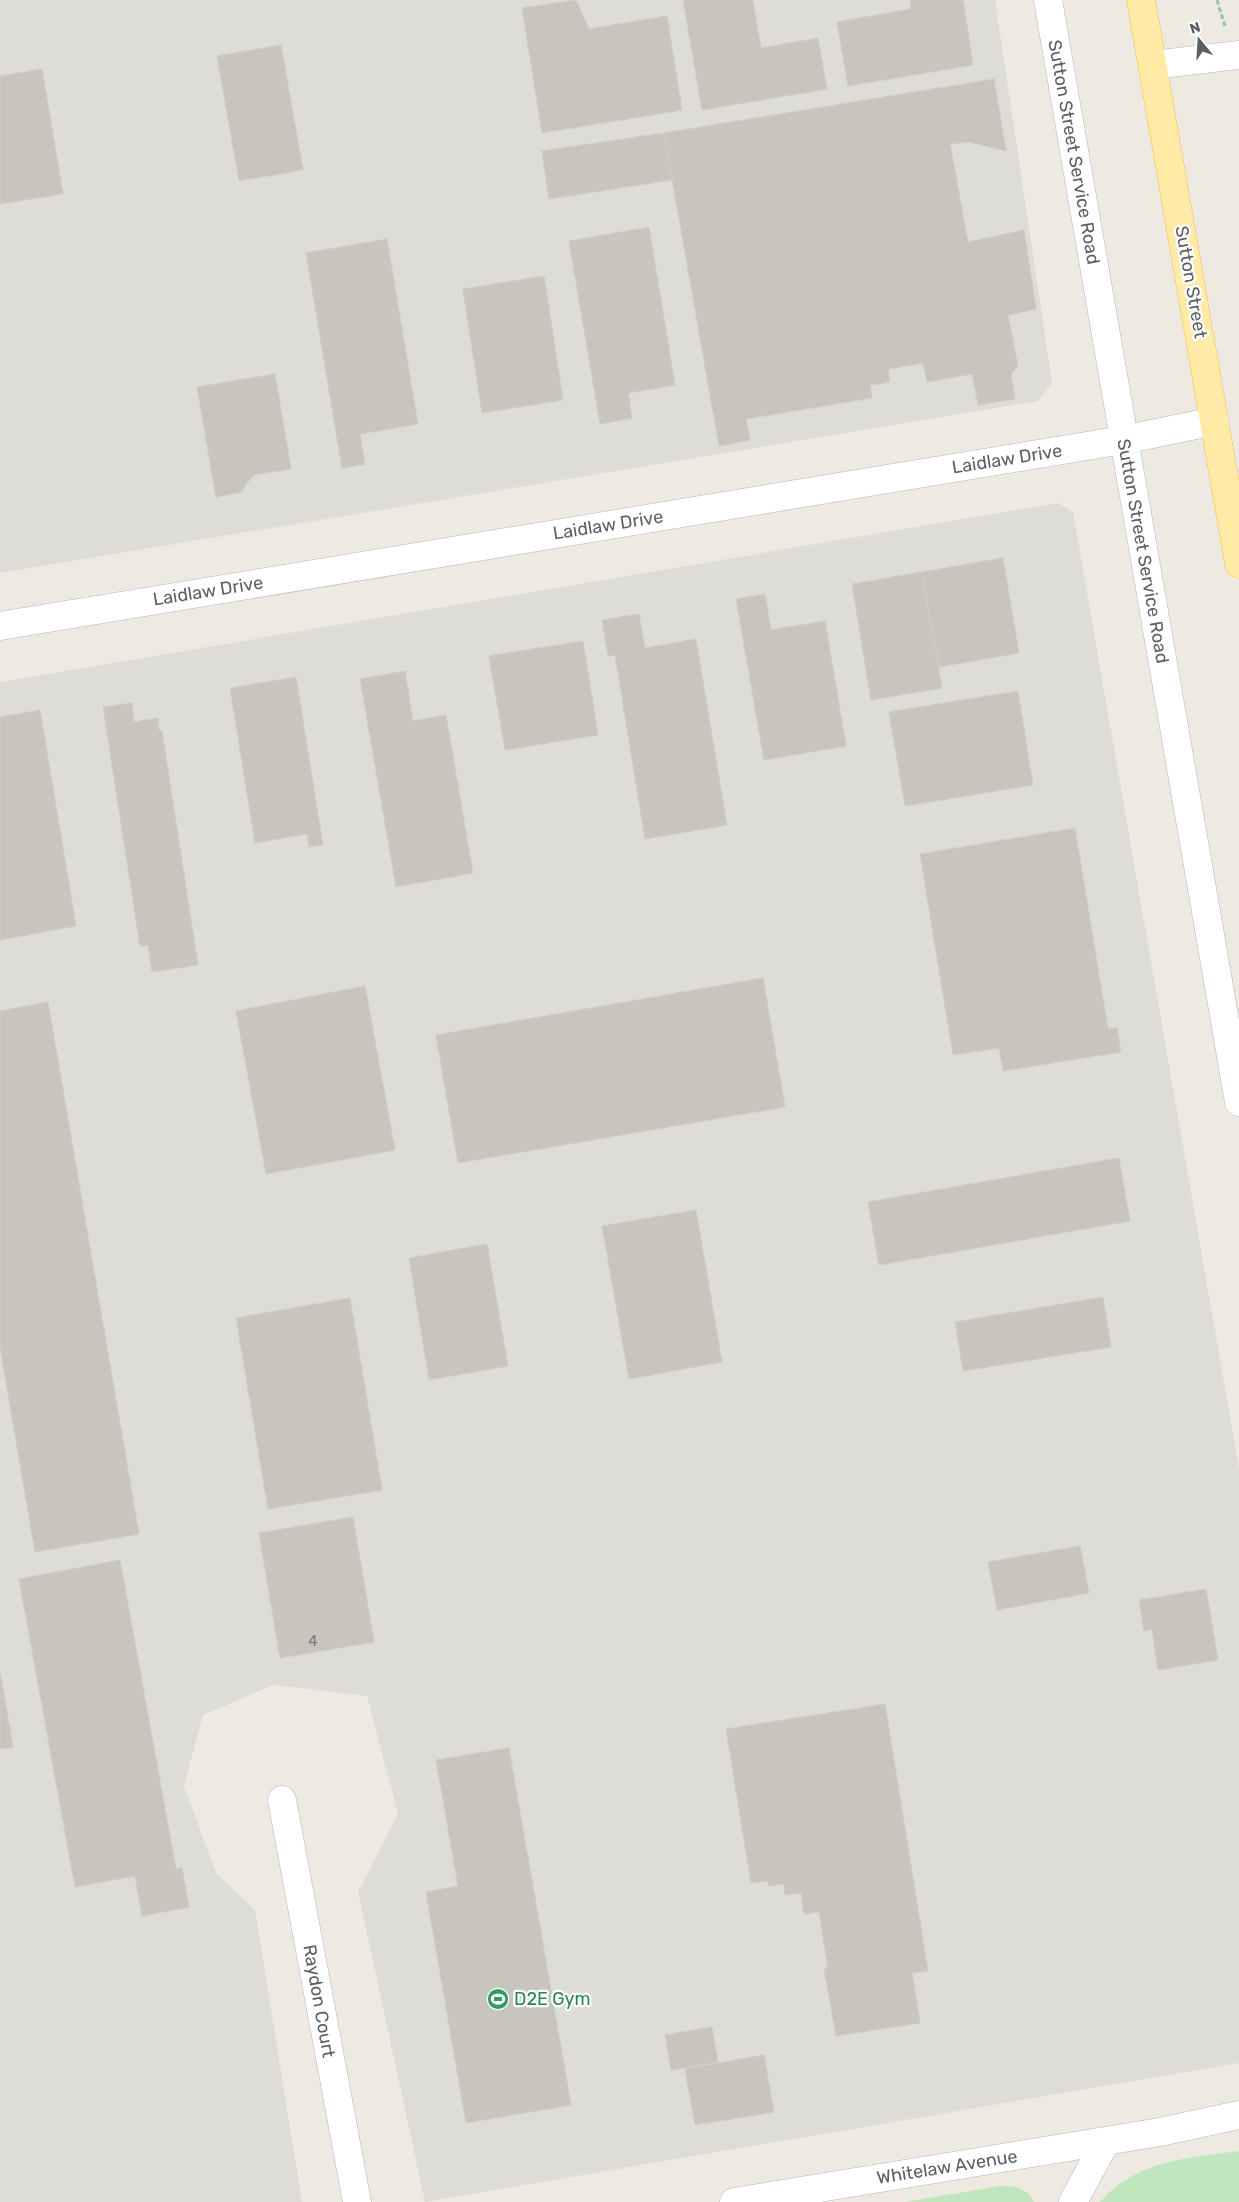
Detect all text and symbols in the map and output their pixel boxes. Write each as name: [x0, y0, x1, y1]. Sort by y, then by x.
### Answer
north arrow: [1174, 15, 1224, 65]
text: N: [1188, 18, 1203, 38]
street label: Sutton Street Service Road: [1043, 38, 1105, 266]
street label: Sutton Street: [1170, 224, 1212, 340]
street label: Sutton Street Service Road: [1112, 437, 1174, 665]
street label: Laidlaw Drive: [950, 439, 1064, 479]
street label: Laidlaw Drive: [551, 505, 665, 545]
street label: Laidlaw Drive: [151, 571, 265, 611]
house number: 4: [308, 1632, 318, 1650]
street label: Raydon Court: [298, 1943, 340, 2059]
sports icon: D2E Gym: [486, 1987, 510, 2011]
place label: D2E Gym: [514, 1988, 590, 2010]
street label: Whitelaw Avenue: [875, 2145, 1019, 2189]

